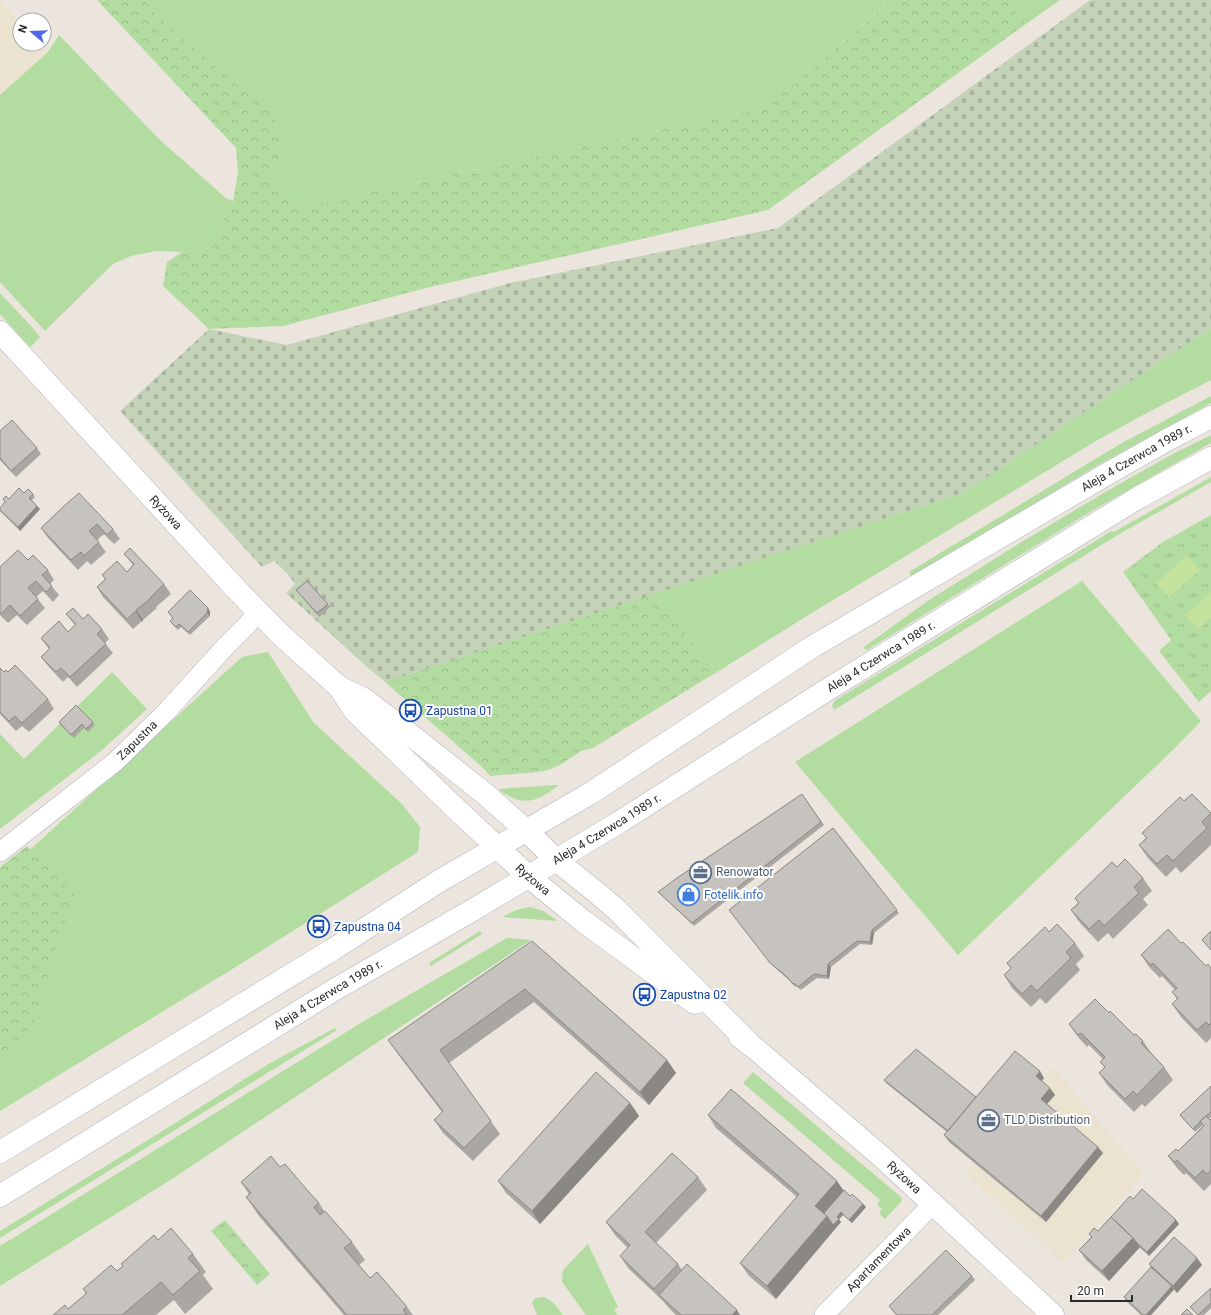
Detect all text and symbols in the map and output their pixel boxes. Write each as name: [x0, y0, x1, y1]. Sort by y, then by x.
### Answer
north arrow: [12, 12, 52, 52]
text: N: [16, 23, 31, 35]
street label: Aleja 4 Czerwca 1989 r.: [1079, 421, 1194, 495]
street label: Ryżowa: [147, 492, 185, 532]
street label: Aleja 4 Czerwca 1989 r.: [824, 618, 938, 695]
bus stop icon: Zapustna 01: [398, 698, 424, 724]
place label: Zapustna 01: [426, 704, 493, 718]
street label: Zapustna: [114, 718, 160, 763]
street label: Aleja 4 Czerwca 1989 r.: [550, 790, 664, 868]
office icon: Renowator: [687, 859, 713, 885]
street label: Ryżowa: [513, 861, 553, 898]
place label: Renowator: [716, 865, 774, 879]
shop icon: Fotelik.info: [675, 882, 701, 908]
place label: Fotelik.info: [704, 888, 763, 902]
bus stop icon: Zapustna 04: [306, 914, 332, 940]
place label: Zapustna 04: [334, 920, 401, 934]
street label: Aleja 4 Czerwca 1989 r.: [271, 956, 385, 1033]
bus stop icon: Zapustna 02: [631, 982, 657, 1008]
place label: Zapustna 02: [660, 988, 727, 1002]
office icon: TLD Distribution: [975, 1107, 1001, 1133]
place label: TLD Distribution: [1004, 1113, 1090, 1127]
street label: Ryżowa: [884, 1158, 924, 1197]
street label: Apartamentowa: [844, 1224, 914, 1295]
scale bar: [1071, 1277, 1132, 1303]
text: 20 m: [1077, 1284, 1104, 1298]

